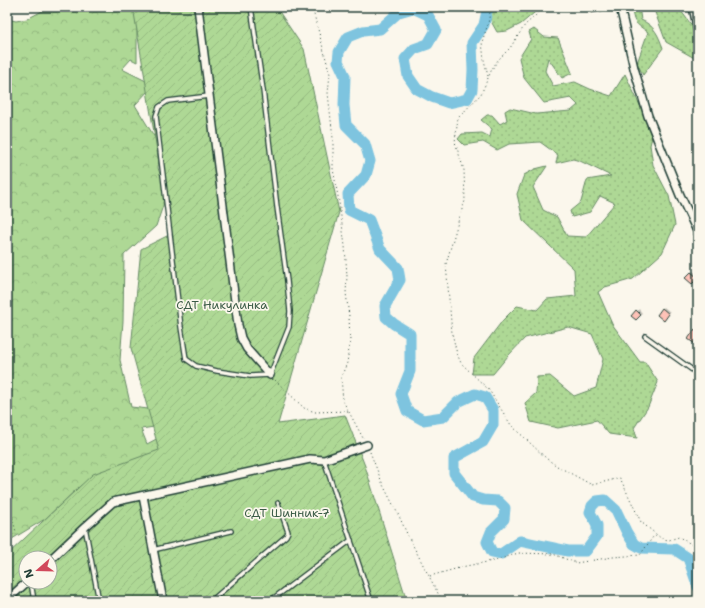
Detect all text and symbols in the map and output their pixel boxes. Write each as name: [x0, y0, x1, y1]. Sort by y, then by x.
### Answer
park label: СДТ Никулинка: [176, 297, 268, 313]
park label: СДТ Шинник-7: [244, 505, 330, 521]
north arrow: [18, 550, 58, 590]
text: N: [20, 566, 38, 580]

